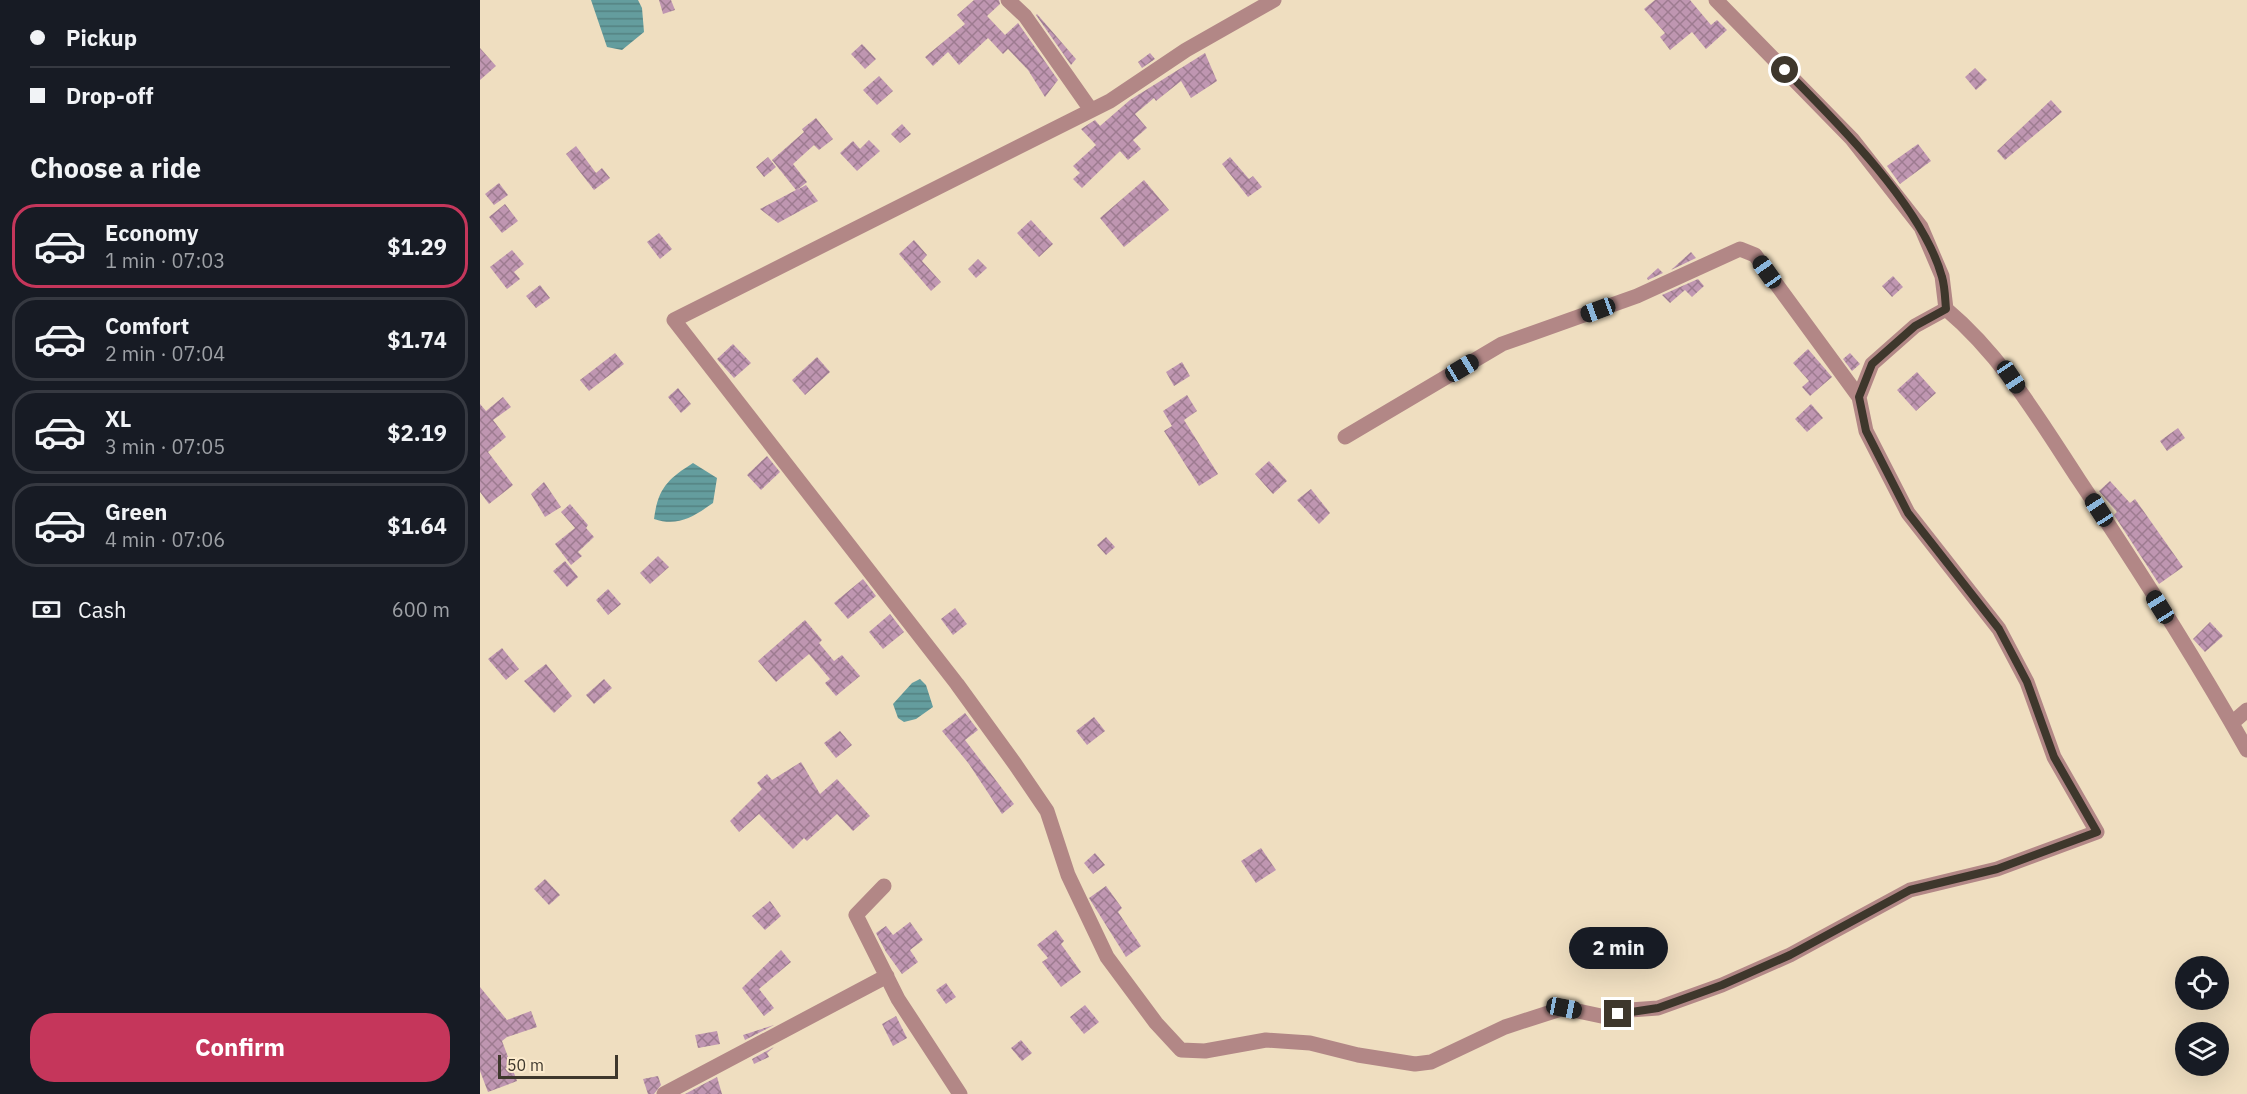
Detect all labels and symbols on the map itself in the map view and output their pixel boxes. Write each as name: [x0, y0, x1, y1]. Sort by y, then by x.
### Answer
route start: [1771, 56, 1798, 83]
car: [1749, 252, 1785, 292]
car: [1578, 295, 1618, 325]
car: [1442, 351, 1482, 385]
car: [1993, 357, 2029, 397]
car: [2082, 490, 2116, 530]
car: [2143, 587, 2177, 627]
callout: 2 min: [1568, 927, 1668, 969]
car: [1545, 996, 1583, 1020]
route end: [1604, 1000, 1631, 1027]
scale bar: [498, 1052, 618, 1080]

